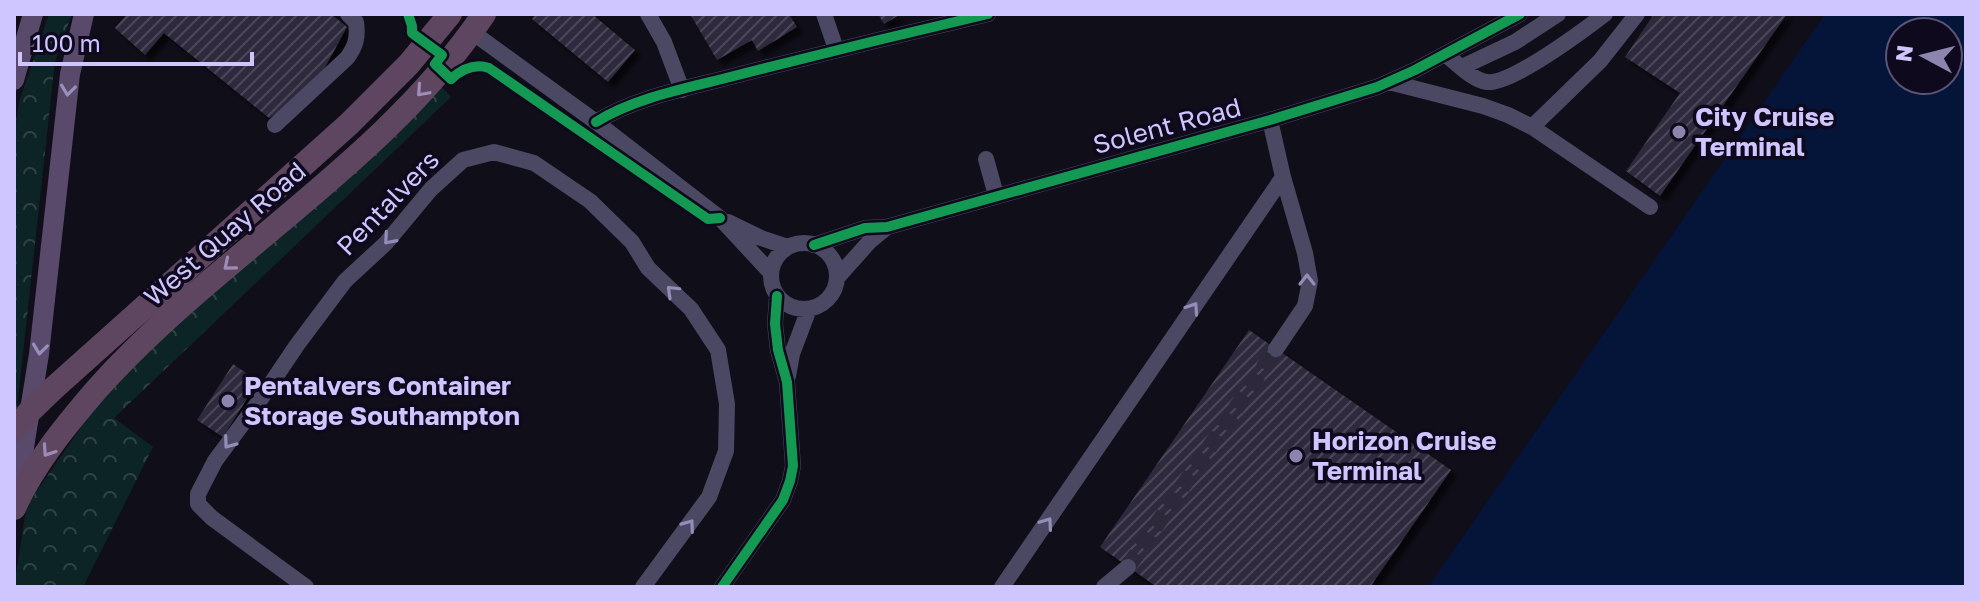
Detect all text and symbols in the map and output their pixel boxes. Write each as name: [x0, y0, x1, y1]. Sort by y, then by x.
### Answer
scale bar: [20, 16, 252, 66]
north arrow: [1884, 16, 1964, 96]
text: 100 m: [32, 28, 101, 57]
text: N: [1889, 44, 1918, 63]
one-way arrow: [417, 81, 431, 96]
one-way arrow: [60, 84, 77, 97]
street label: Solent Road: [1090, 91, 1244, 160]
place label: City Cruise Terminal: [1695, 101, 1834, 162]
marker: City Cruise Terminal: [1670, 123, 1688, 141]
street label: Pentalvers: [330, 144, 445, 261]
street label: West Quay Road: [138, 155, 312, 312]
one-way arrow: [384, 230, 399, 245]
one-way arrow: [224, 255, 238, 270]
one-way arrow: [1298, 273, 1316, 286]
one-way arrow: [667, 286, 681, 300]
one-way arrow: [1183, 302, 1198, 317]
one-way arrow: [31, 343, 48, 356]
place label: Pentalvers Container Storage Southampton: [244, 370, 520, 431]
marker: Pentalvers Container Storage Southampton: [219, 392, 237, 410]
place label: Horizon Cruise Terminal: [1312, 425, 1497, 486]
one-way arrow: [224, 434, 238, 449]
one-way arrow: [43, 442, 58, 456]
marker: Horizon Cruise Terminal: [1287, 447, 1305, 465]
one-way arrow: [1037, 517, 1052, 531]
one-way arrow: [680, 519, 694, 533]

